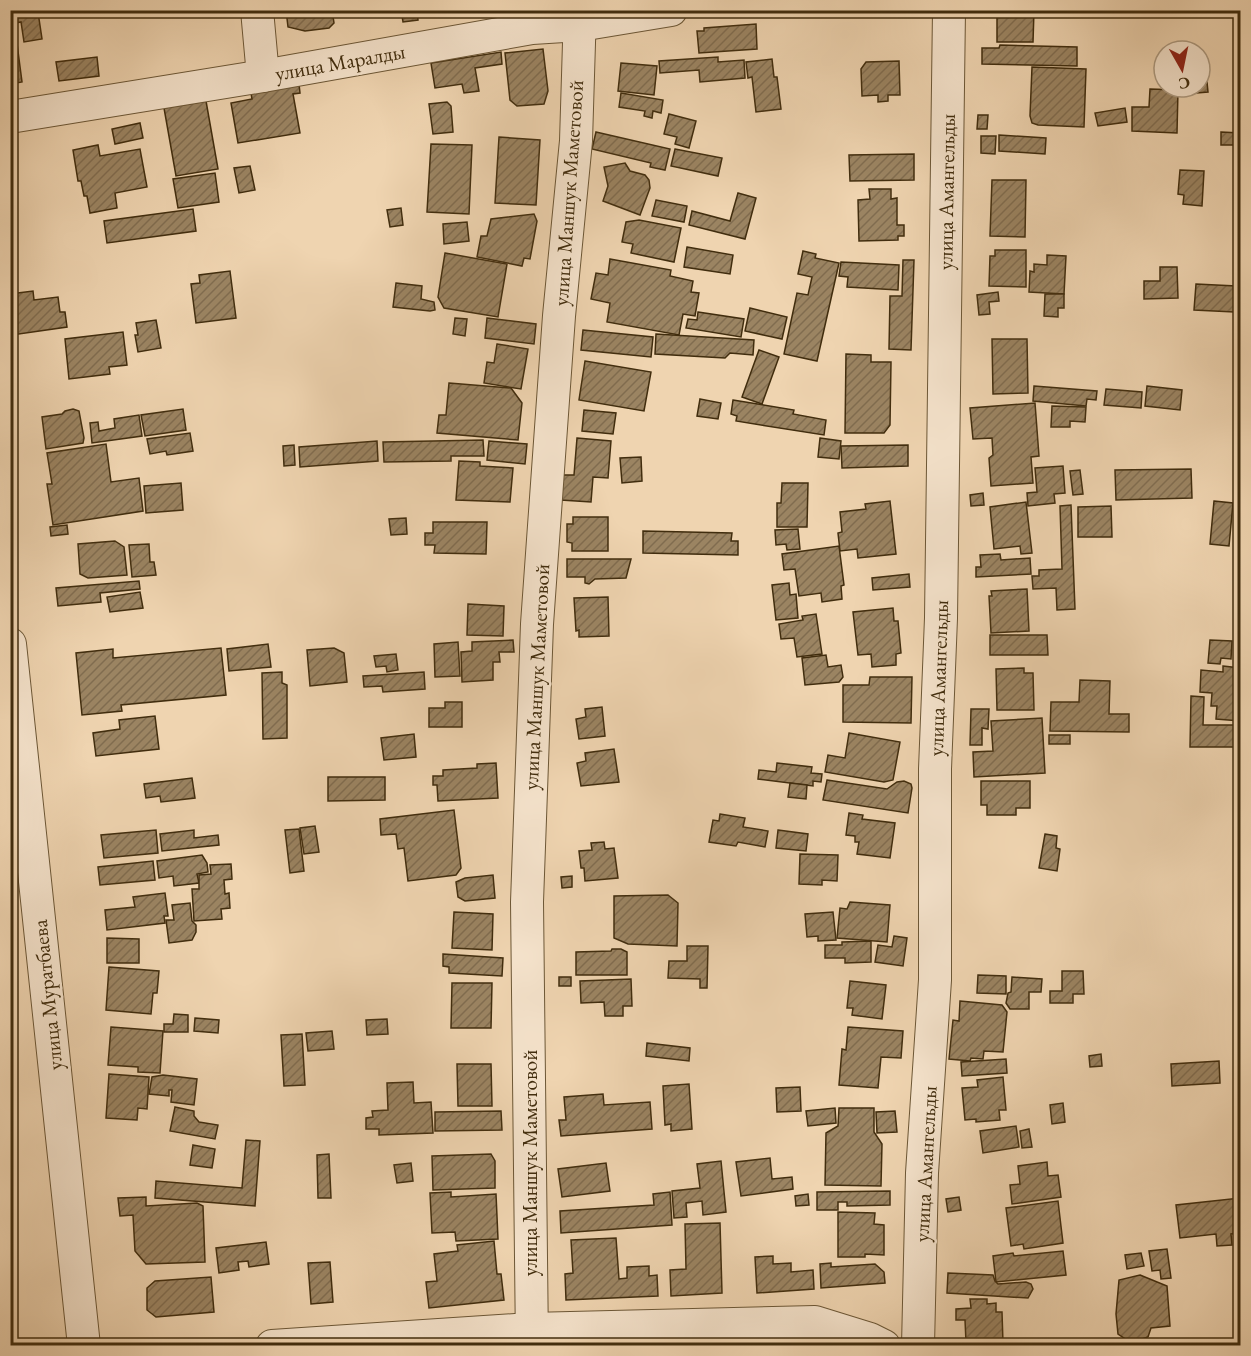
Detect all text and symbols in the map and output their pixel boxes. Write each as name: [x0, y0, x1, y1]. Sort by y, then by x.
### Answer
street label: улица Маралды: [273, 37, 407, 87]
north arrow: [1152, 39, 1212, 99]
text: С: [1177, 72, 1192, 95]
street label: улица Маншук Маметовой: [547, 79, 589, 307]
street label: улица Амангельды: [931, 113, 961, 270]
street label: улица Маншук Маметовой: [517, 563, 555, 791]
street label: улица Амангельды: [922, 599, 954, 757]
street label: улица Муратбаева: [26, 918, 68, 1072]
street label: улица Маншук Маметовой: [516, 1050, 543, 1276]
street label: улица Амангельды: [907, 1085, 943, 1243]

